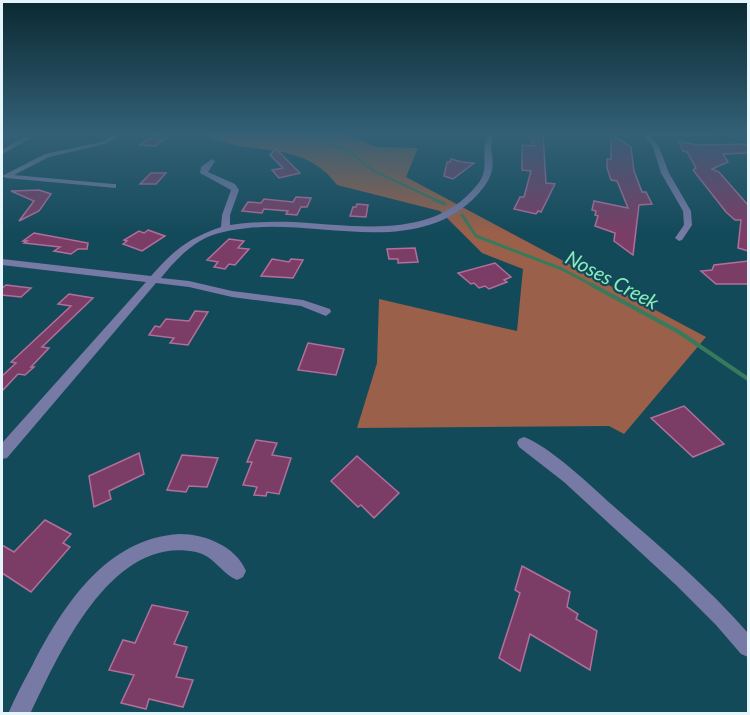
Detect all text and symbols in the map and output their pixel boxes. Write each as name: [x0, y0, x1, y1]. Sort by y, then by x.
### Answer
water label: Noses Creek: [562, 245, 664, 314]

